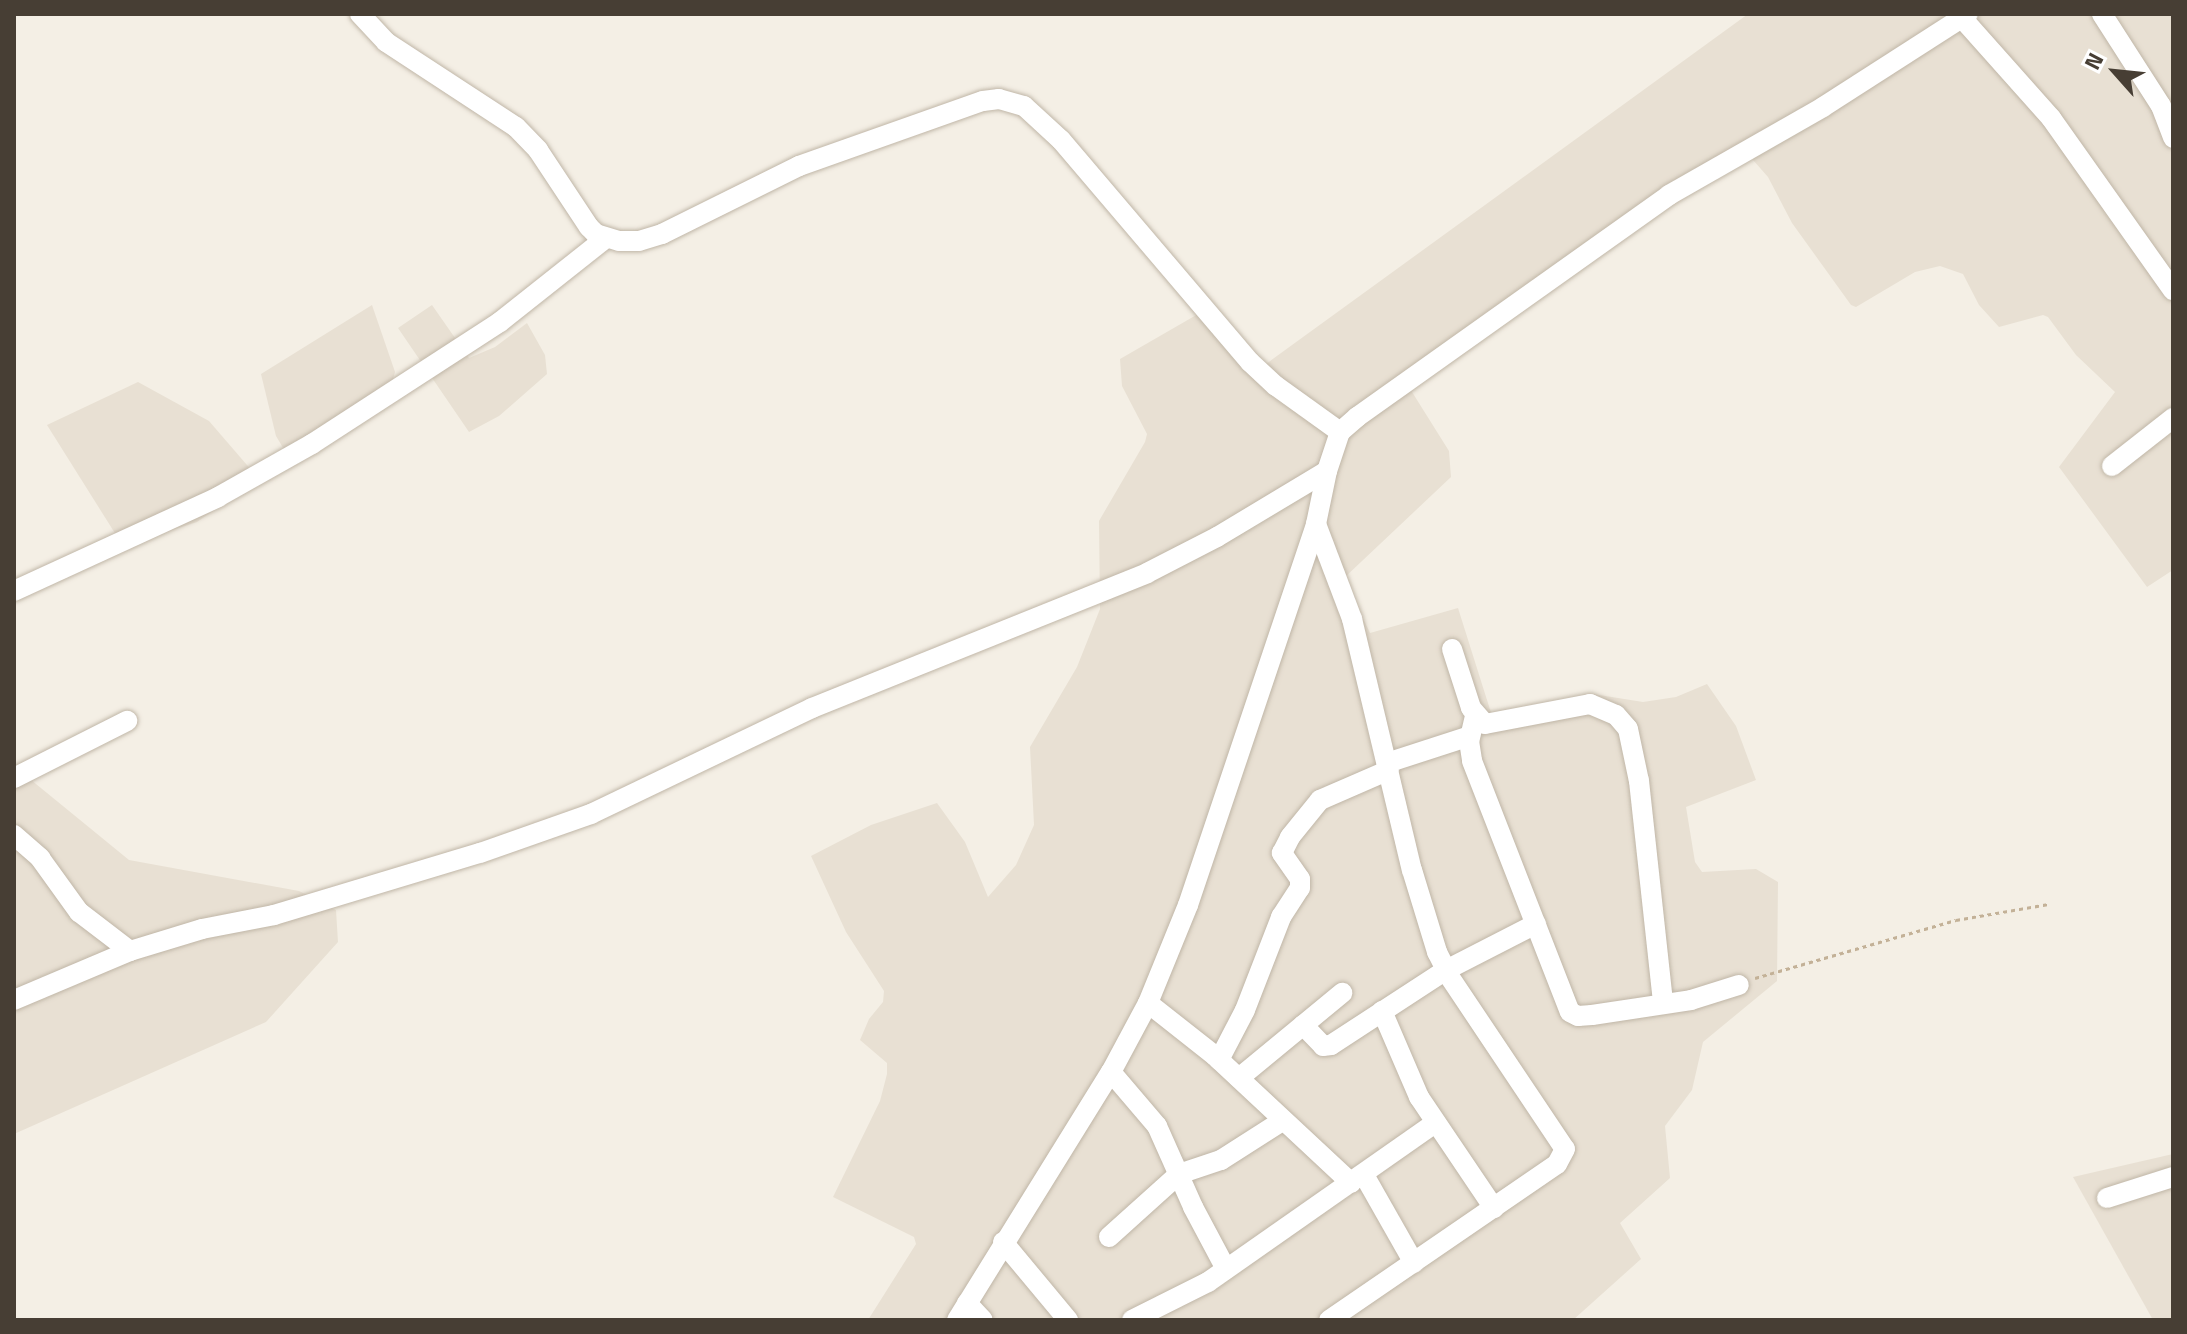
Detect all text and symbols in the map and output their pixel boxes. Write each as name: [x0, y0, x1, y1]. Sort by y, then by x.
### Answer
north arrow: [2075, 32, 2155, 112]
text: N: [2075, 47, 2112, 76]

